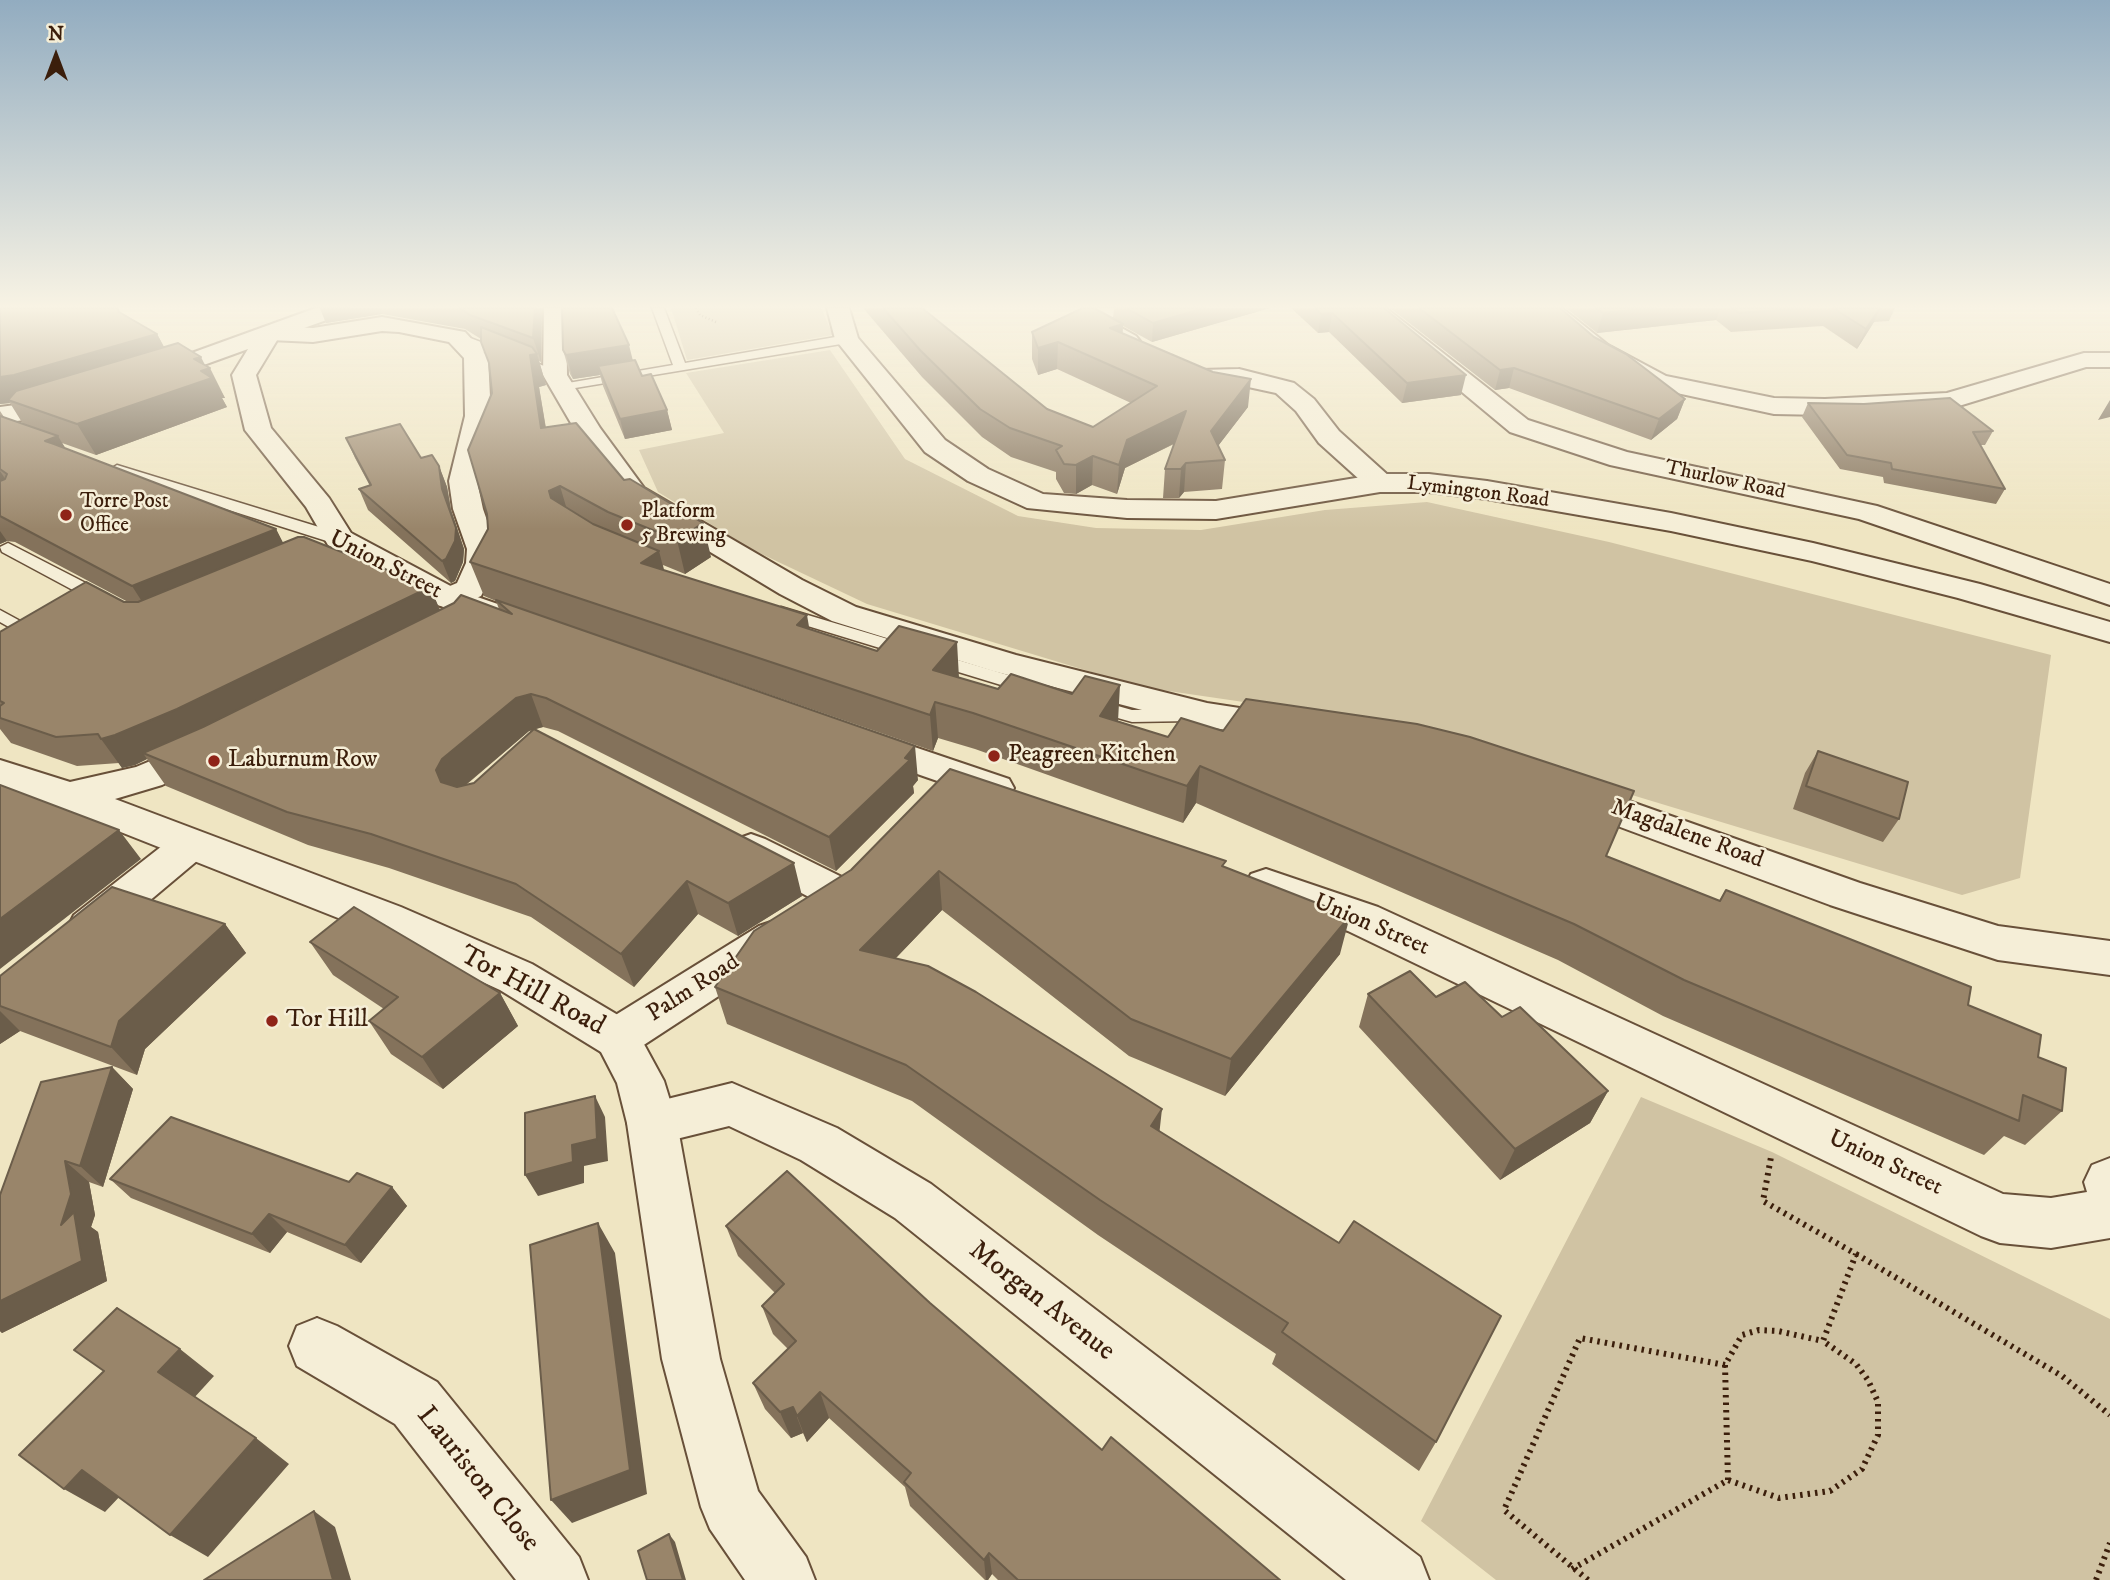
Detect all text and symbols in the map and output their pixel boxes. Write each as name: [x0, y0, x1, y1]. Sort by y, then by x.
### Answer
north arrow: [21, 21, 91, 91]
text: N: [48, 23, 64, 46]
street label: Thurlow Road: [1662, 456, 1788, 506]
street label: Lymington Road: [1405, 472, 1551, 514]
place label: Torre Post Office: [80, 490, 168, 540]
place label: Platform 5 Brewing: [641, 500, 726, 550]
marker: Torre Post Office: [58, 507, 74, 523]
marker: Platform 5 Brewing: [619, 517, 635, 533]
street label: Union Street: [324, 525, 446, 607]
place label: Peagreen Kitchen: [1008, 742, 1176, 770]
place label: Laburnum Row: [228, 747, 377, 775]
marker: Peagreen Kitchen: [986, 748, 1002, 764]
marker: Laburnum Row: [206, 753, 222, 769]
street label: Magdalene Road: [1607, 794, 1767, 876]
street label: Union Street: [1309, 889, 1433, 963]
street label: Tor Hill Road: [454, 940, 610, 1044]
street label: Palm Road: [642, 949, 746, 1029]
place label: Tor Hill: [286, 1007, 368, 1035]
marker: Tor Hill: [264, 1013, 280, 1029]
street label: Union Street: [1823, 1125, 1947, 1203]
street label: Morgan Avenue: [961, 1235, 1121, 1369]
street label: Lauriston Close: [408, 1401, 546, 1559]

